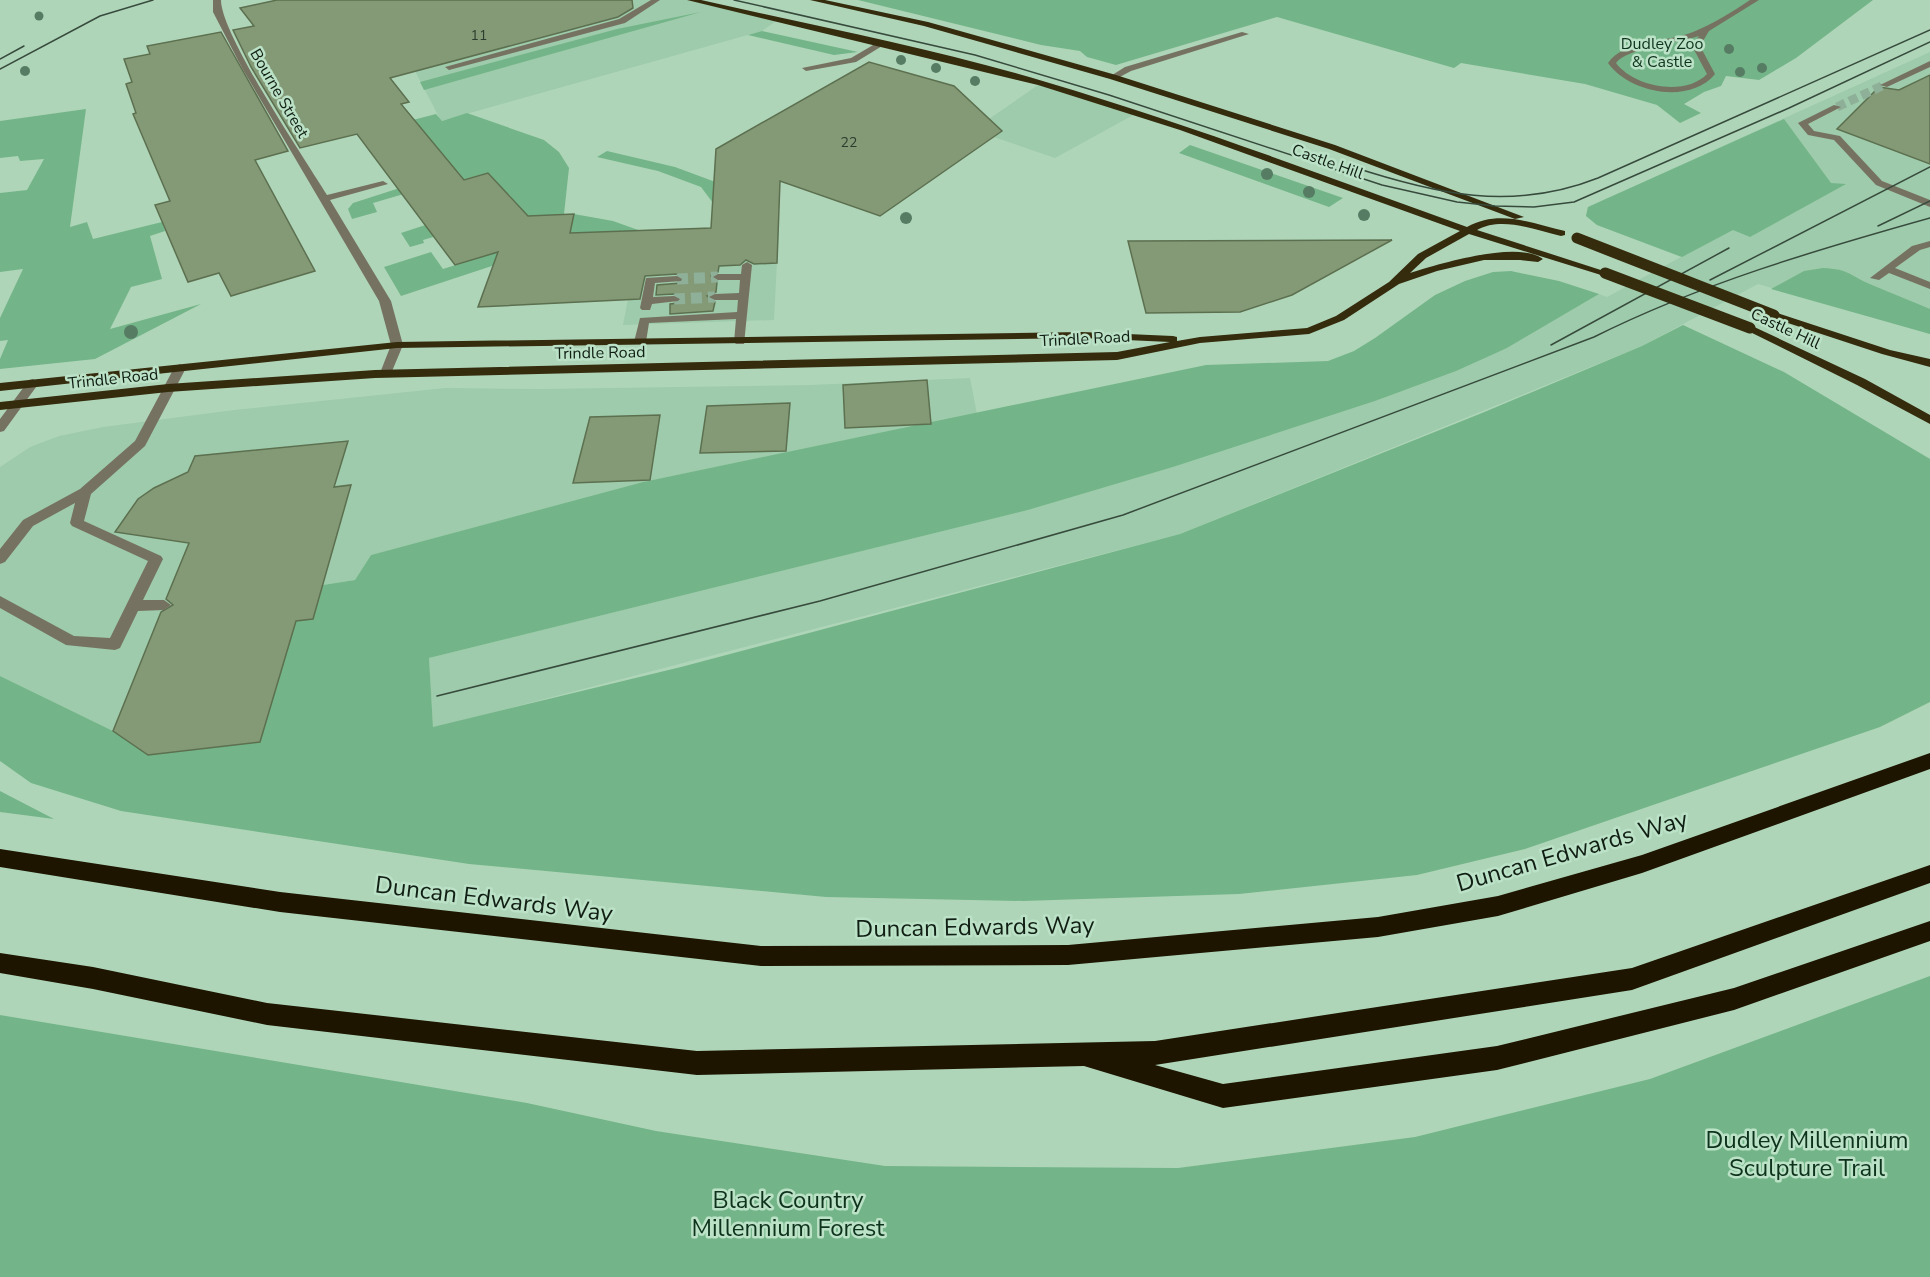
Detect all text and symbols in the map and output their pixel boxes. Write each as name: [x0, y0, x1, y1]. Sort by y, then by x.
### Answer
house number: 11: [471, 26, 487, 45]
park label: Dudley Zoo & Castle: [1621, 33, 1703, 73]
street label: Bourne Street: [245, 45, 314, 143]
house number: 22: [841, 133, 857, 152]
street label: Castle Hill: [1289, 139, 1367, 185]
street label: Castle Hill: [1747, 303, 1824, 355]
street label: Trindle Road: [1039, 326, 1131, 352]
street label: Trindle Road: [554, 341, 646, 365]
street label: Trindle Road: [67, 363, 159, 395]
street label: Duncan Edwards Way: [1453, 802, 1692, 899]
street label: Duncan Edwards Way: [373, 869, 615, 930]
street label: Duncan Edwards Way: [855, 909, 1095, 945]
park label: Dudley Millennium Sculpture Trail: [1705, 1124, 1909, 1184]
park label: Black Country Millennium Forest: [691, 1184, 885, 1244]

